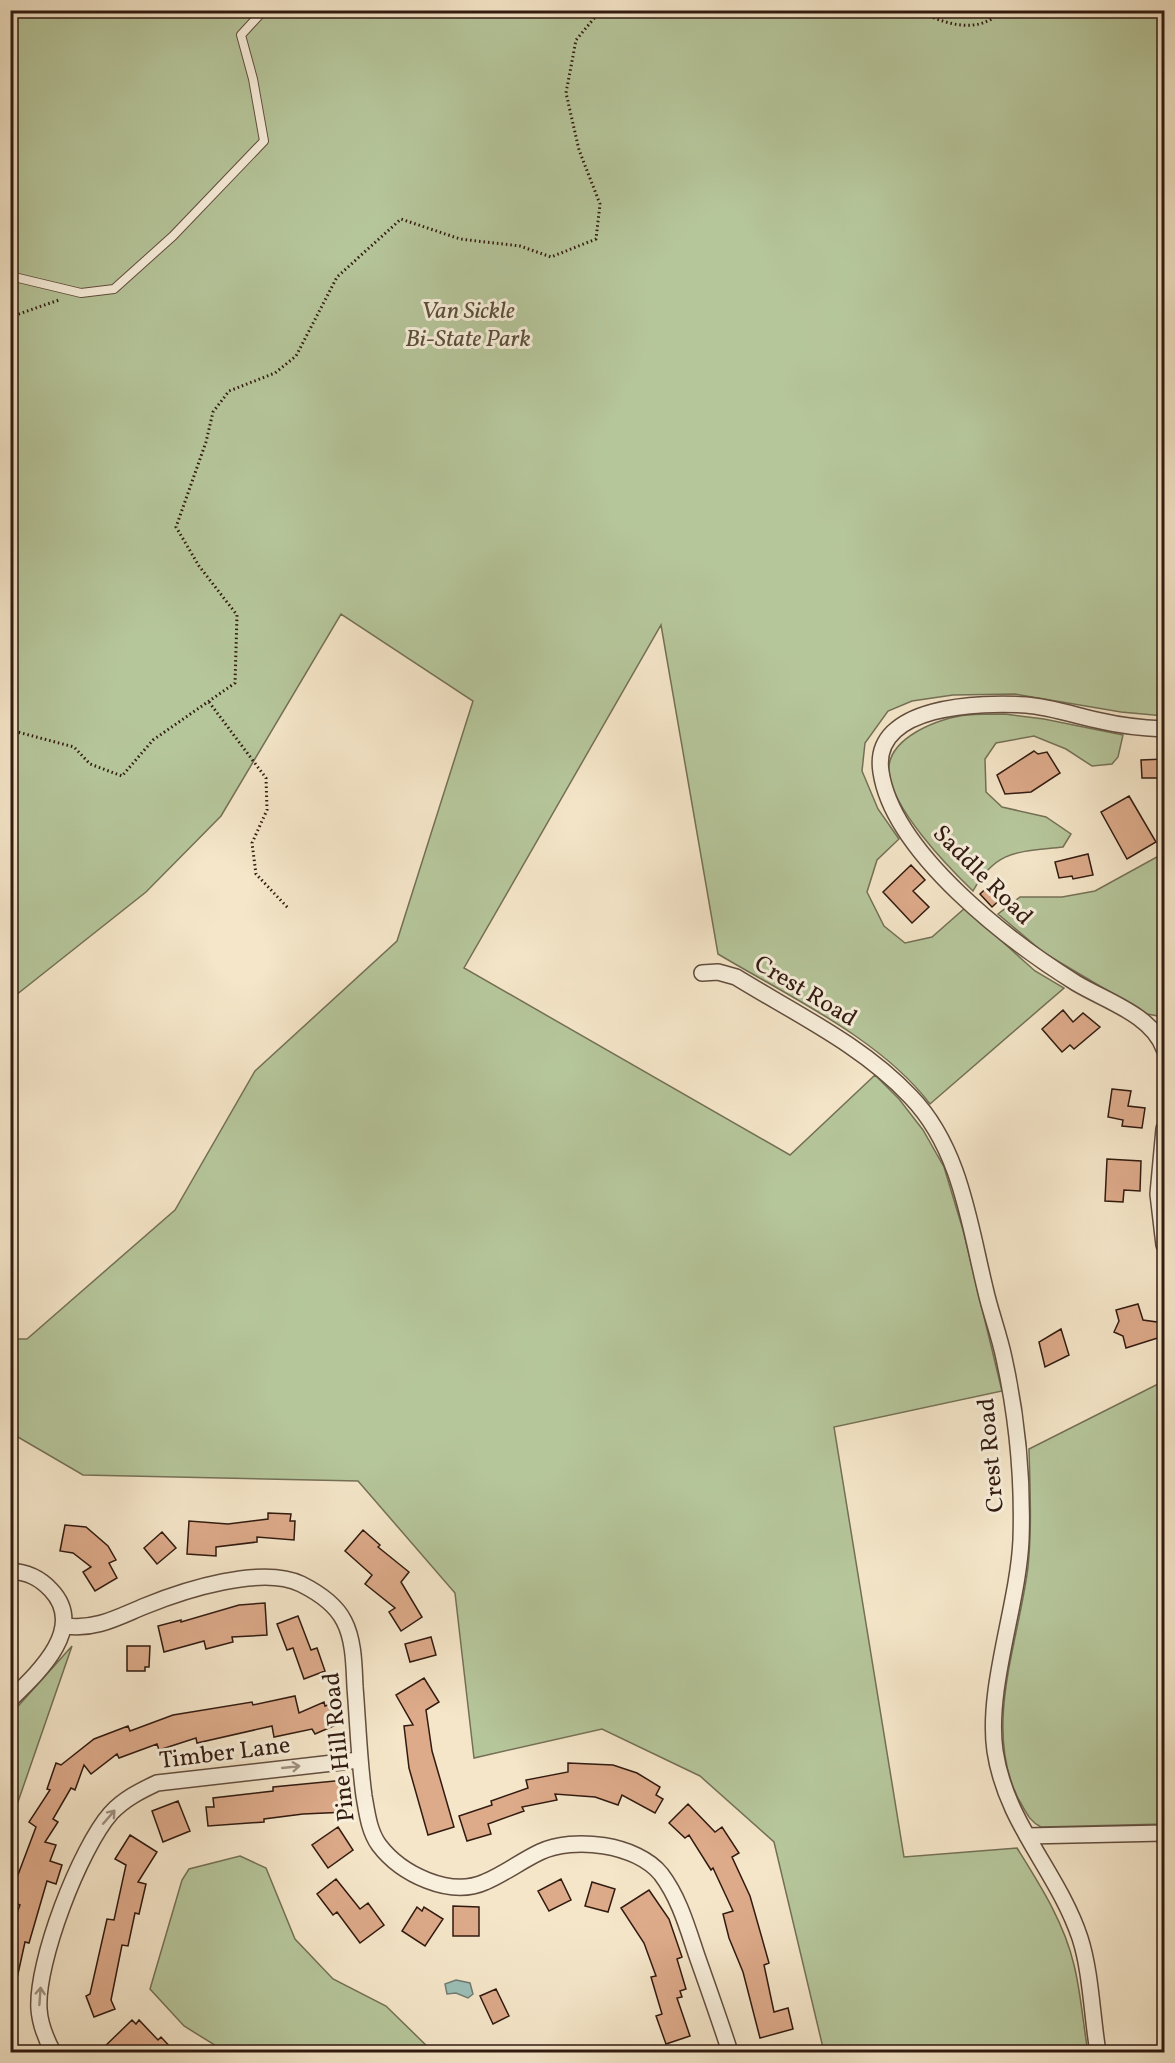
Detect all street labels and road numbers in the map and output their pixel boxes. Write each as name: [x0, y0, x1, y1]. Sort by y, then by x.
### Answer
street label: Saddle Road: [924, 818, 1040, 934]
street label: Crest Road: [747, 948, 863, 1036]
street label: Crest Road: [970, 1396, 1014, 1514]
street label: Pine Hill Road: [315, 1670, 365, 1824]
street label: Timber Lane: [158, 1729, 292, 1779]

